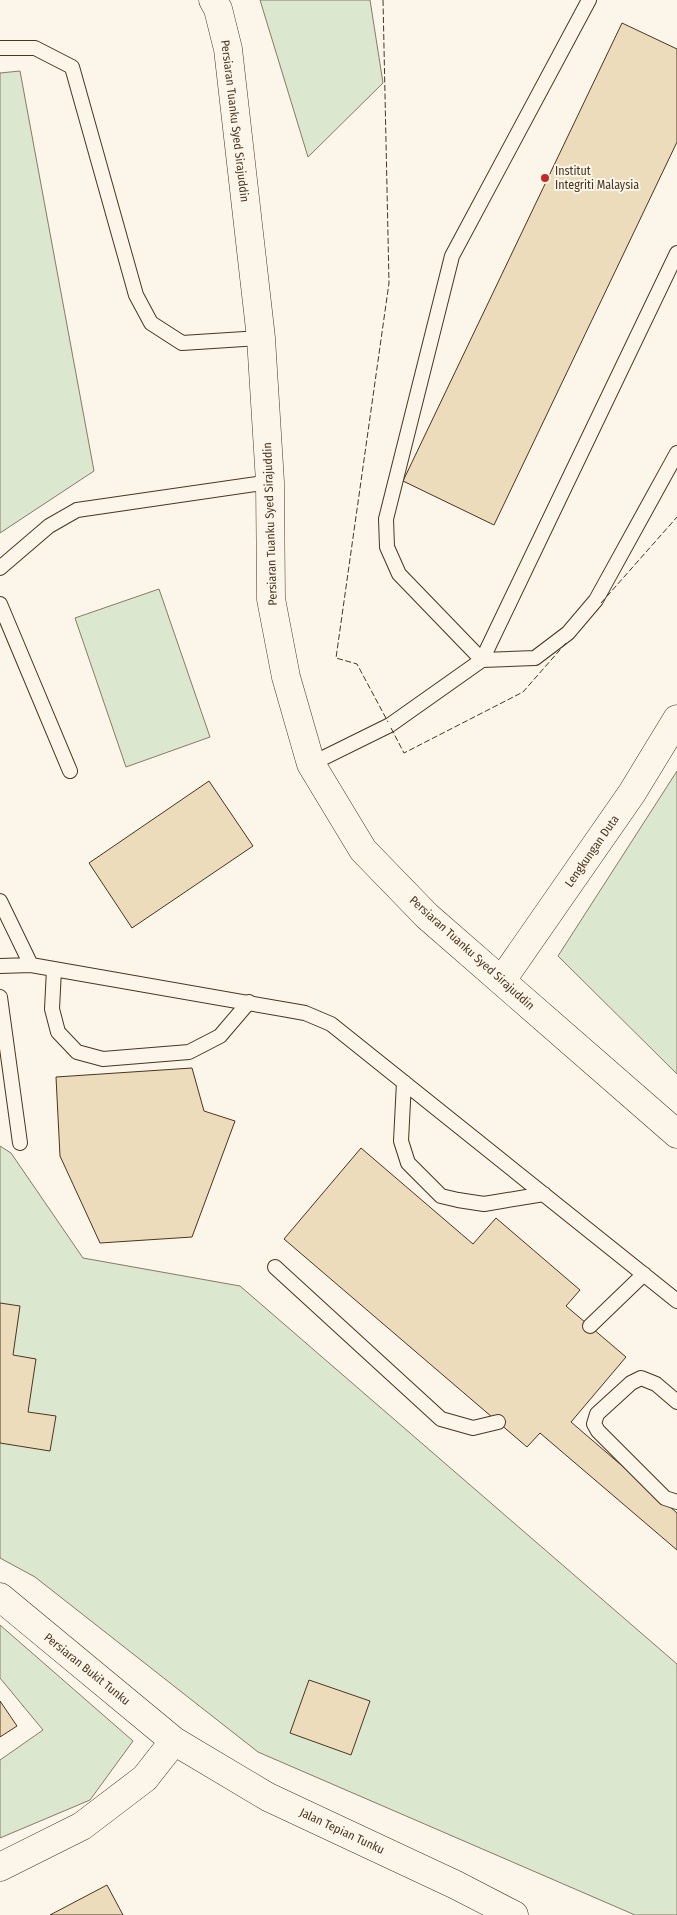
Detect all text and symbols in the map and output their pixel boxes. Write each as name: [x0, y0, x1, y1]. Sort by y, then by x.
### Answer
street label: Persiaran Tuanku Syed Sirajuddin: [218, 39, 252, 203]
place label: Institut Integriti Malaysia: [555, 164, 639, 192]
marker: Institut Integriti Malaysia: [539, 172, 551, 184]
street label: Persiaran Tuanku Syed Sirajuddin: [260, 442, 280, 606]
street label: Lengkungan Duta: [562, 812, 622, 890]
street label: Persiaran Tuanku Syed Sirajuddin: [407, 893, 537, 1013]
street label: Persiaran Bukit Tunku: [41, 1630, 133, 1708]
street label: Jalan Tepian Tunku: [297, 1805, 387, 1857]

